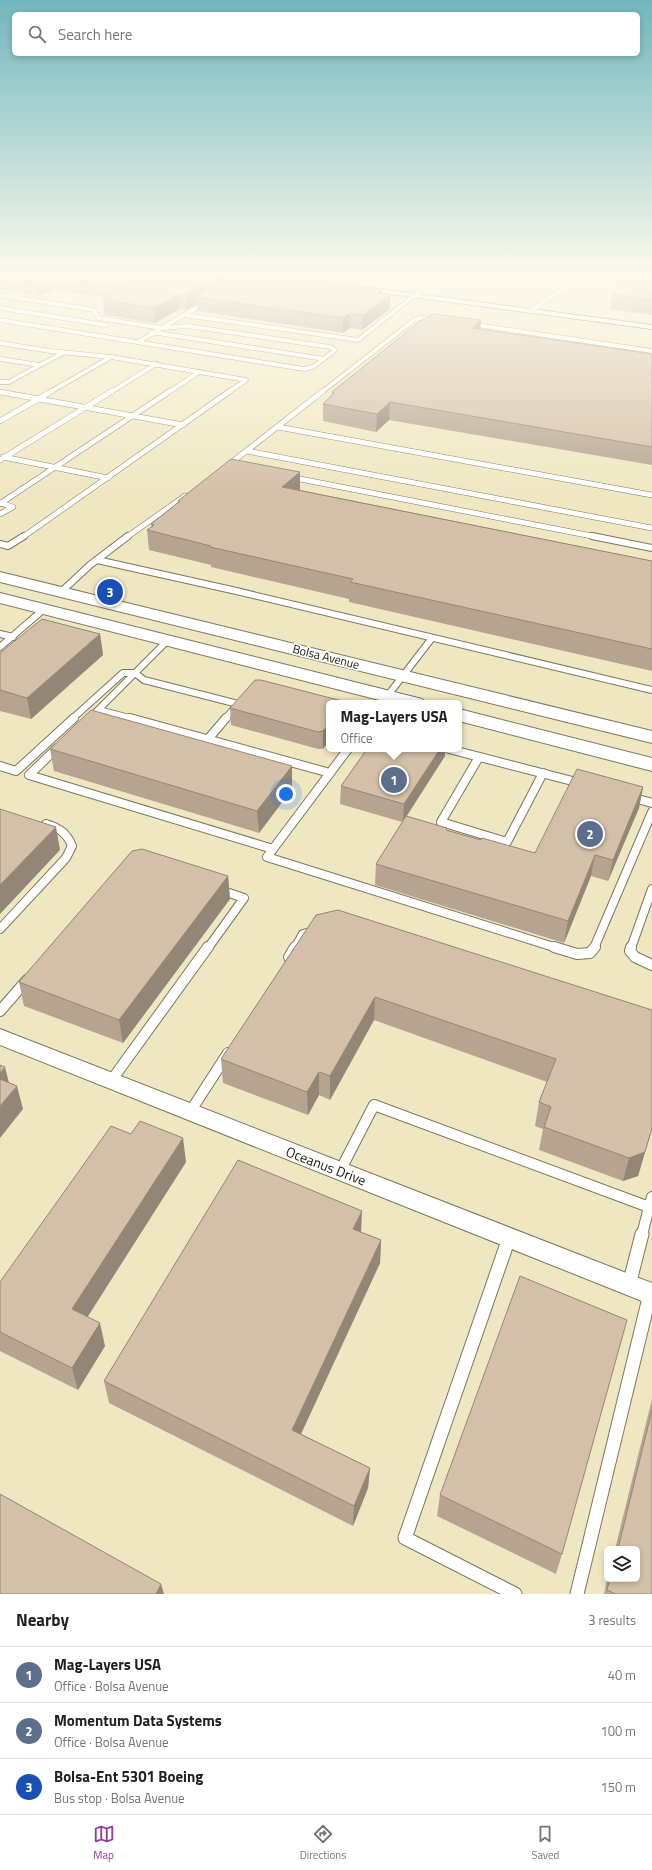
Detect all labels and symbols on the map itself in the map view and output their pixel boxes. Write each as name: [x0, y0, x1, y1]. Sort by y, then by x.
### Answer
pin: 3: [97, 577, 123, 607]
street label: Bolsa Avenue: [291, 639, 362, 674]
pin: 1: [381, 765, 407, 795]
your location: [276, 784, 296, 804]
pin: 2: [577, 819, 603, 849]
street label: Oceanus Drive: [283, 1141, 369, 1190]

